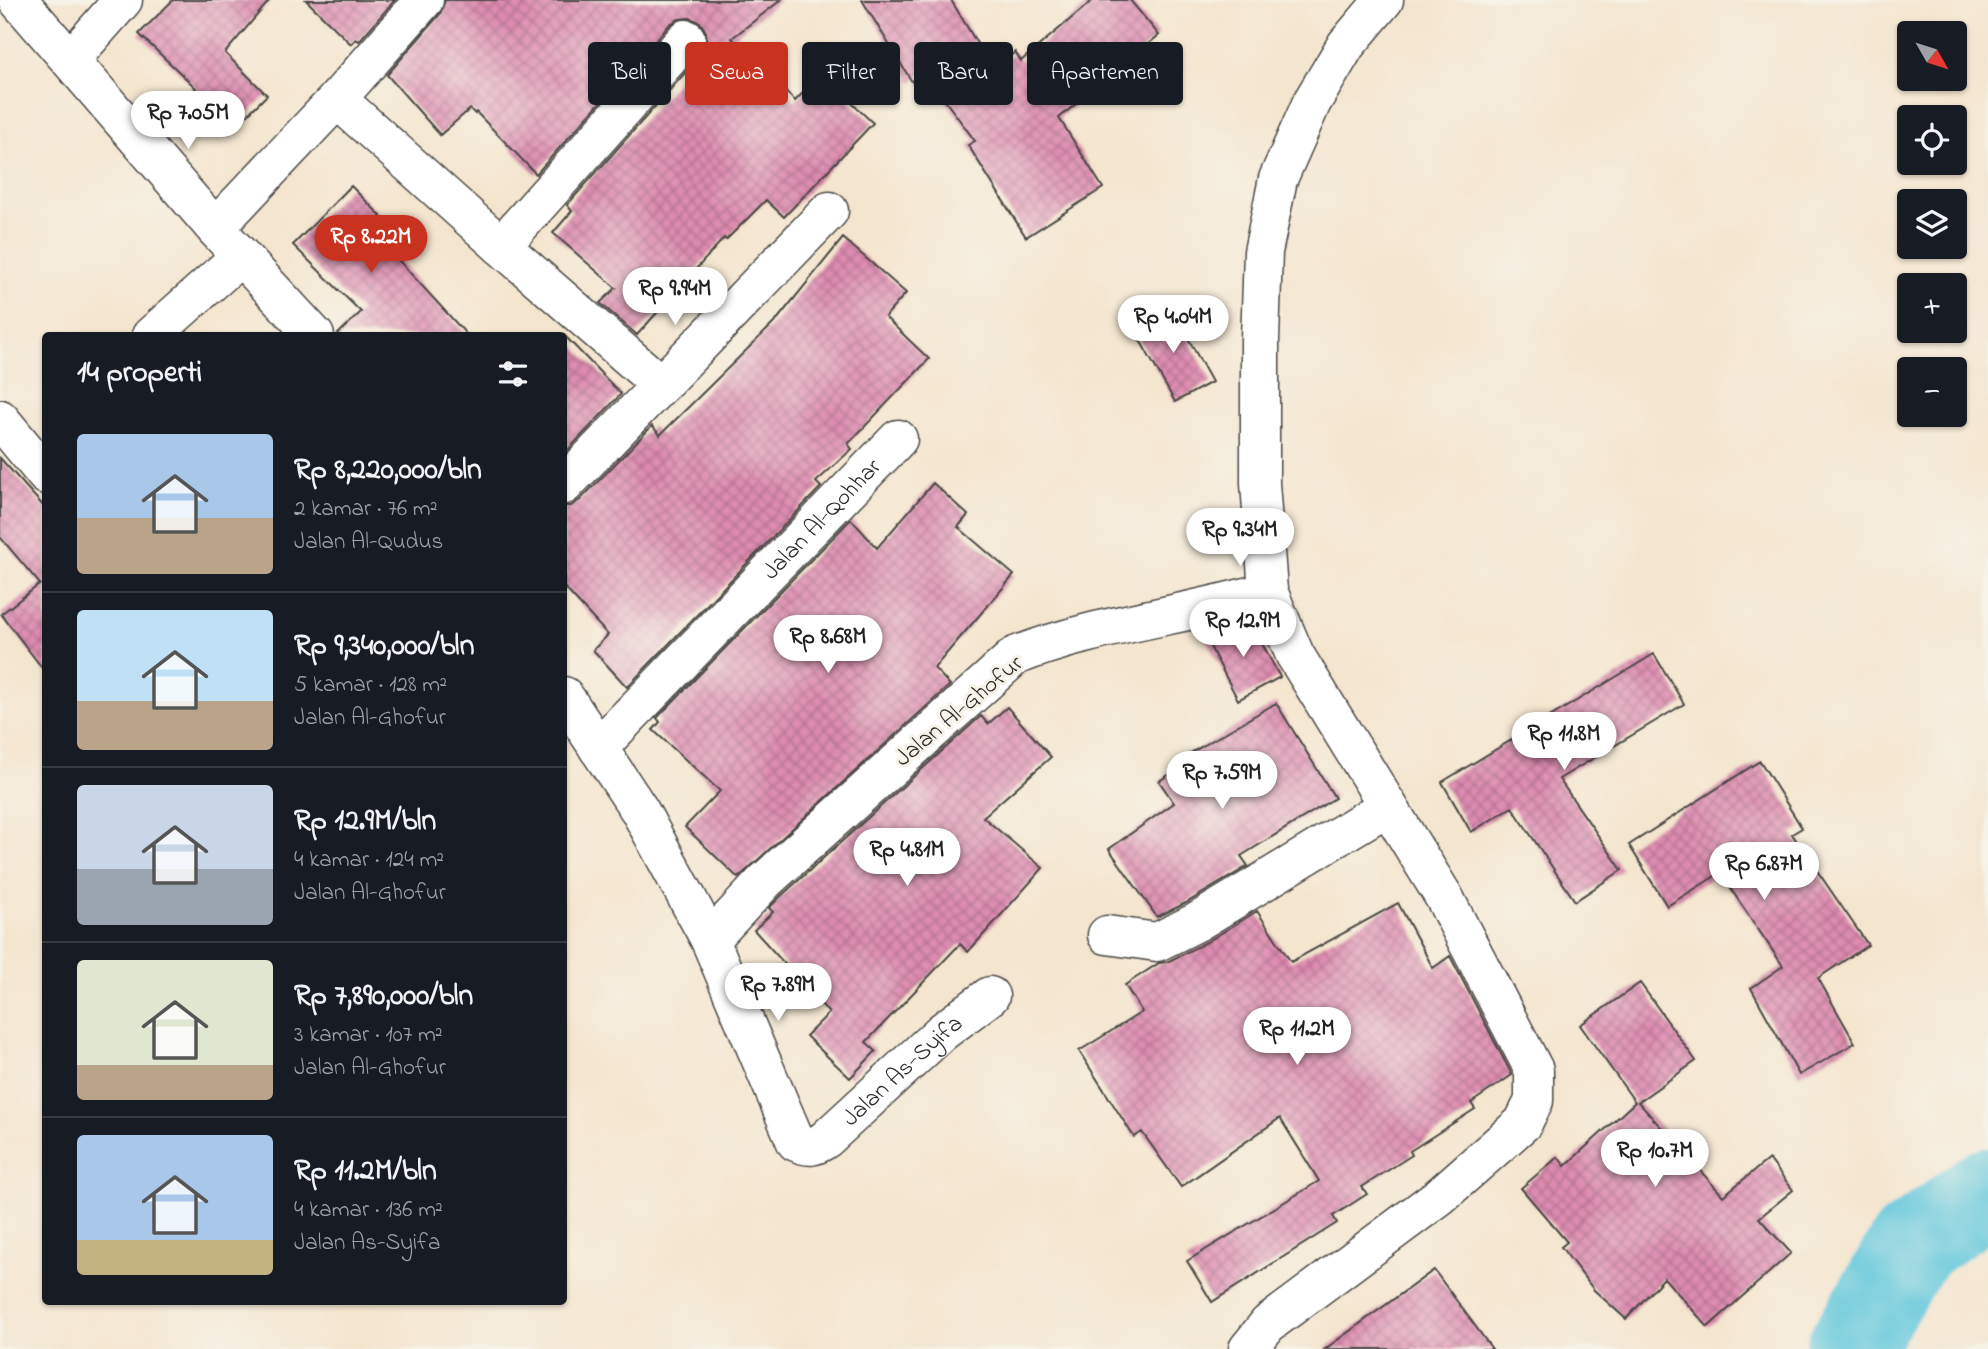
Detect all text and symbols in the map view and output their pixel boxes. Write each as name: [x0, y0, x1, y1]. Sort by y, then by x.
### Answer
north arrow: [1897, 21, 1967, 91]
map controls: [1897, 21, 1967, 427]
chip: Beli: [588, 42, 671, 105]
chip: Sewa: [685, 42, 788, 105]
chip: Filter: [802, 42, 900, 105]
chip: Baru: [914, 42, 1013, 105]
chip: Apartemen: [1027, 42, 1183, 105]
pin: Rp 7.05M: [116, 92, 260, 151]
text: Rp 7.05M: [147, 97, 229, 130]
button: locate: [1897, 105, 1967, 175]
button: layers: [1897, 189, 1967, 259]
pin: Rp 8.22M: [299, 216, 443, 275]
text: Rp 8.22M: [330, 221, 412, 254]
pin: Rp 9.94M: [603, 268, 747, 327]
text: Rp 9.94M: [639, 273, 711, 306]
button: +: [1897, 273, 1967, 343]
pin: Rp 4.04M: [1101, 296, 1245, 355]
text: Rp 4.04M: [1134, 301, 1212, 334]
text: 14 properti: [77, 352, 202, 396]
icon: filters: [494, 355, 532, 393]
button: −: [1897, 357, 1967, 427]
text: Rp 8,220,000/bln: [294, 449, 482, 493]
street label: Jalan Al-Qohhar: [755, 451, 891, 589]
icon: home: [133, 462, 217, 546]
text: 2 kamar · 76 m²: [294, 493, 438, 526]
pin: Rp 9.34M: [1168, 508, 1312, 568]
text: Rp 9.34M: [1202, 514, 1278, 547]
text: Jalan Al-Qudus: [294, 526, 443, 559]
pin: Rp 12.9M: [1171, 600, 1315, 659]
text: Rp 12.9M: [1205, 605, 1281, 638]
pin: Rp 8.68M: [756, 616, 900, 675]
text: Rp 8.68M: [789, 621, 867, 654]
text: Rp 9,340,000/bln: [294, 625, 474, 669]
icon: home: [133, 638, 217, 722]
street label: Jalan Al-Ghofur: [888, 647, 1032, 776]
text: 5 kamar · 128 m²: [294, 669, 447, 702]
text: Jalan Al-Ghofur: [294, 702, 446, 735]
pin: Rp 11.8M: [1492, 712, 1636, 772]
text: Rp 11.8M: [1528, 718, 1600, 751]
pin: Rp 7.59M: [1150, 752, 1294, 811]
text: Rp 7.59M: [1182, 757, 1262, 790]
text: Rp 12.9M/bln: [294, 800, 436, 844]
icon: home: [133, 813, 217, 897]
pin: Rp 4.81M: [835, 828, 979, 888]
text: Rp 4.81M: [869, 834, 945, 867]
pin: Rp 6.87M: [1692, 842, 1836, 902]
text: 4 kamar · 124 m²: [294, 844, 444, 877]
text: Rp 6.87M: [1725, 848, 1803, 881]
text: Jalan Al-Ghofur: [294, 877, 446, 910]
pin: Rp 7.89M: [706, 964, 850, 1023]
text: Rp 7.89M: [741, 969, 815, 1002]
text: Rp 7,890,000/bln: [294, 975, 473, 1019]
icon: home: [133, 988, 217, 1072]
street label: Jalan As-Syifa: [835, 1007, 971, 1136]
pin: Rp 11.2M: [1225, 1007, 1369, 1067]
text: Rp 11.2M: [1259, 1013, 1335, 1046]
text: 3 kamar · 107 m²: [294, 1019, 443, 1052]
text: Jalan Al-Ghofur: [294, 1052, 446, 1085]
pin: Rp 10.7M: [1583, 1130, 1727, 1189]
text: Rp 10.7M: [1617, 1135, 1693, 1168]
text: Rp 11.2M/bln: [294, 1150, 437, 1194]
icon: home: [133, 1163, 217, 1247]
text: 4 kamar · 136 m²: [294, 1194, 443, 1227]
text: Jalan As-Syifa: [294, 1227, 440, 1260]

